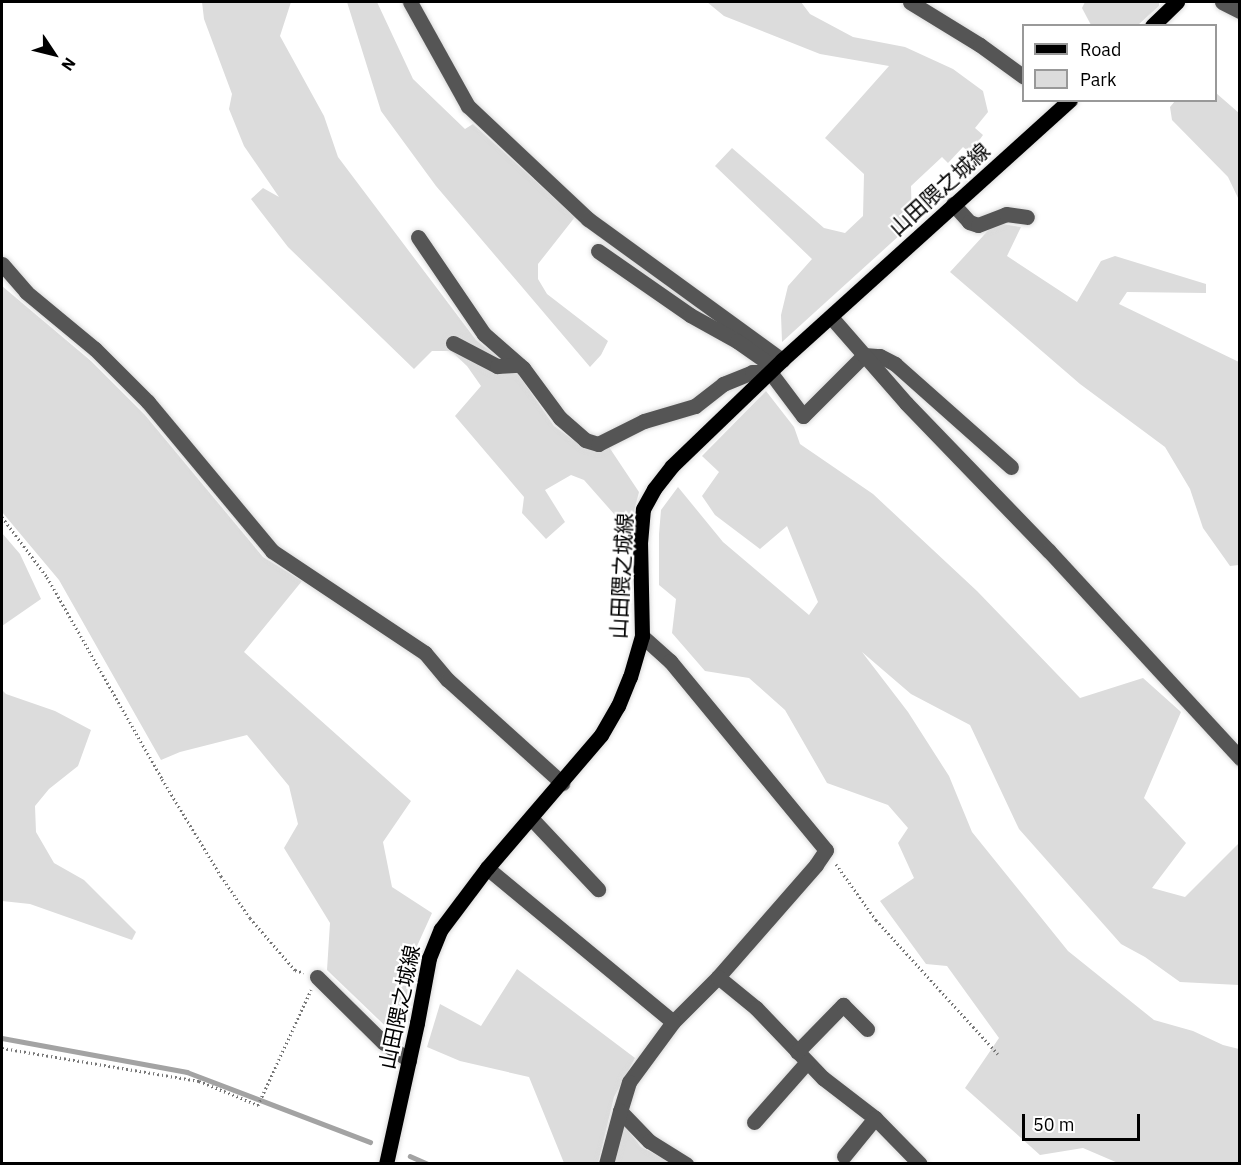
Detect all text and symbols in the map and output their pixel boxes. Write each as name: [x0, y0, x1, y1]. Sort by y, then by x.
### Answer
north arrow: [24, 24, 84, 84]
legend: [1022, 24, 1217, 102]
text: Road: [1080, 38, 1121, 61]
text: N: [57, 54, 80, 75]
text: Park: [1080, 68, 1116, 91]
street label: 山田隈之城線: [884, 137, 994, 241]
street label: 山田隈之城線: [605, 512, 637, 640]
street label: 山田隈之城線: [374, 943, 424, 1071]
scale bar: [1025, 1102, 1144, 1140]
text: 50 m: [1033, 1113, 1075, 1136]

